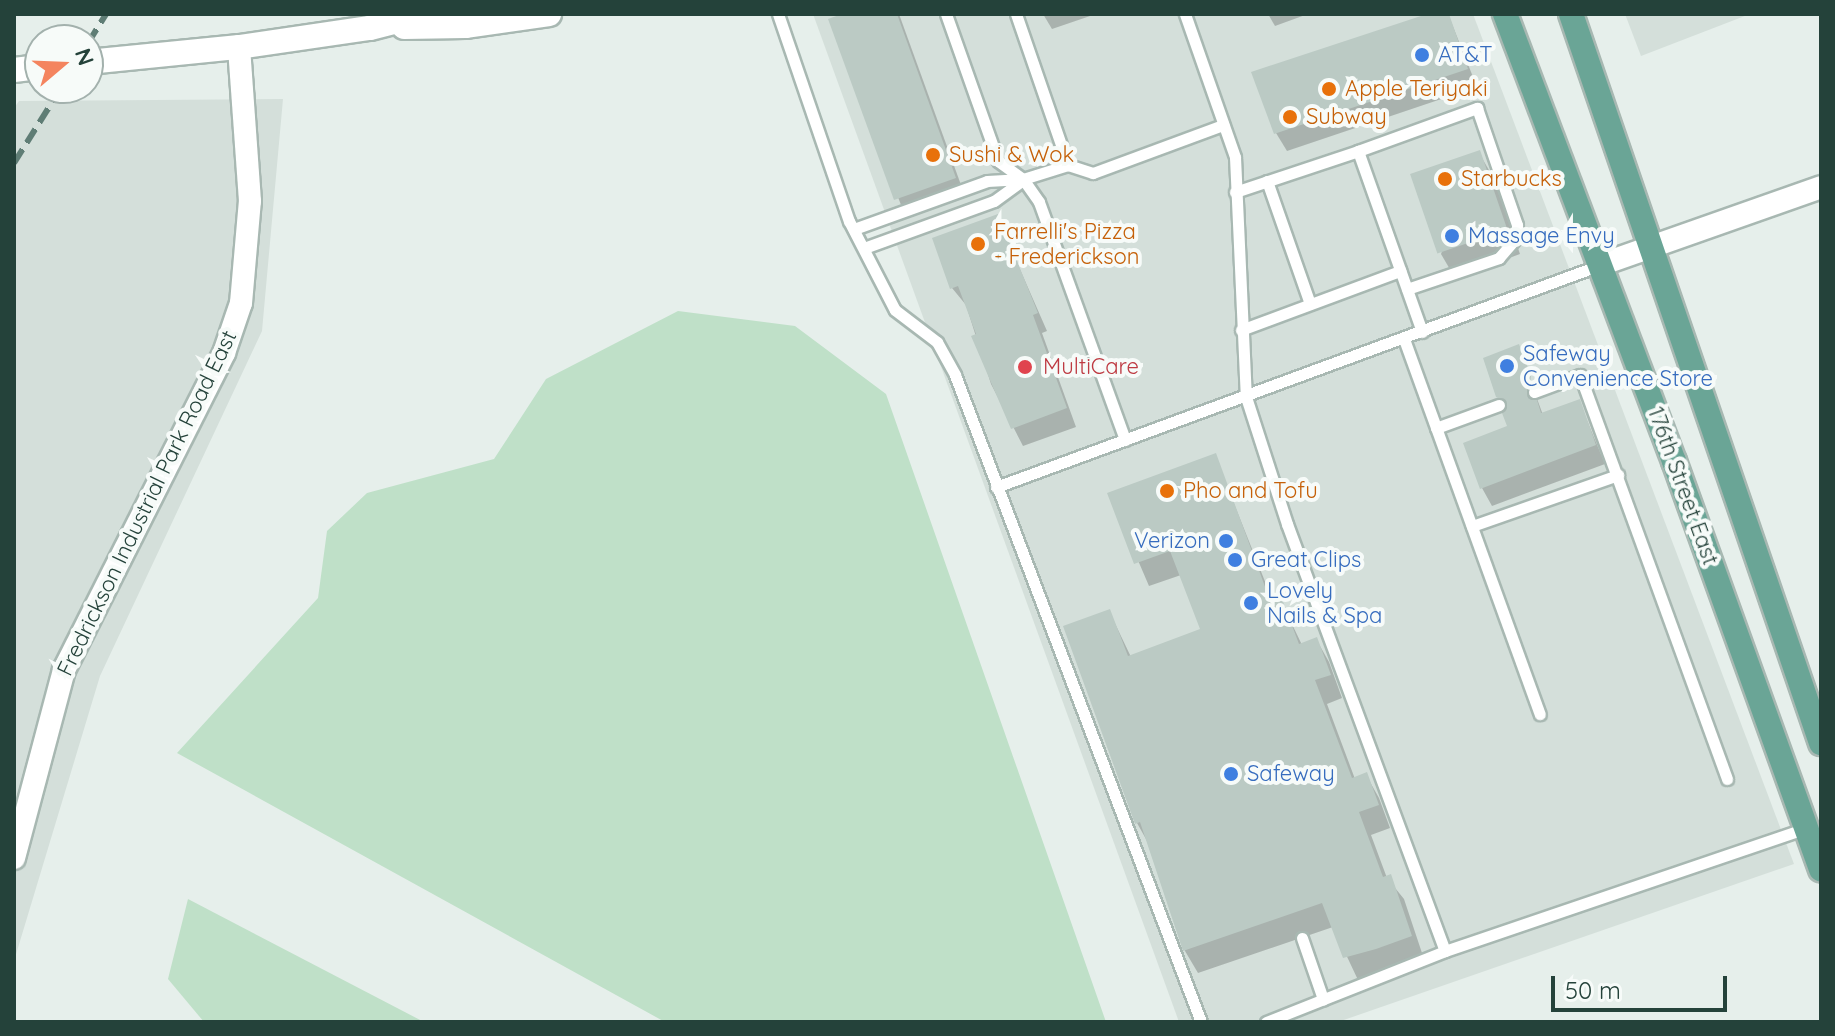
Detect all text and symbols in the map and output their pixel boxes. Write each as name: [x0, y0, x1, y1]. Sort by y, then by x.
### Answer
north arrow: [24, 24, 104, 104]
place label: AT&T: [1438, 42, 1493, 68]
text: N: [69, 45, 101, 69]
marker: AT&T: [1413, 46, 1431, 64]
place label: Apple Teriyaki: [1345, 76, 1488, 102]
marker: Apple Teriyaki: [1320, 80, 1338, 98]
place label: Subway: [1306, 104, 1387, 130]
marker: Subway: [1281, 108, 1299, 126]
place label: Sushi & Wok: [949, 142, 1074, 168]
marker: Sushi & Wok: [924, 146, 942, 164]
place label: Starbucks: [1461, 166, 1562, 192]
marker: Starbucks: [1436, 170, 1454, 188]
place label: Farrelli's Pizza - Frederickson: [994, 218, 1140, 270]
place label: Massage Envy: [1468, 223, 1615, 249]
marker: Massage Envy: [1443, 227, 1461, 245]
marker: Farrelli's Pizza - Frederickson: [969, 235, 987, 253]
street label: Fredrickson Industrial Park Road East: [52, 326, 242, 680]
place label: Safeway Convenience Store: [1523, 340, 1713, 392]
place label: MultiCare: [1043, 354, 1139, 380]
marker: MultiCare: [1014, 356, 1036, 378]
marker: Safeway Convenience Store: [1498, 357, 1516, 375]
street label: 176th Street East: [1642, 403, 1724, 569]
place label: Pho and Tofu: [1183, 478, 1318, 504]
marker: Pho and Tofu: [1158, 482, 1176, 500]
place label: Verizon: [1134, 528, 1210, 554]
marker: Verizon: [1217, 532, 1235, 550]
place label: Great Clips: [1251, 547, 1361, 573]
marker: Great Clips: [1226, 551, 1244, 569]
place label: Lovely Nails & Spa: [1267, 577, 1382, 628]
marker: Lovely Nails & Spa: [1242, 594, 1260, 612]
place label: Safeway: [1247, 761, 1335, 787]
marker: Safeway: [1222, 765, 1240, 783]
scale bar: [1555, 960, 1731, 1010]
text: 50 m: [1565, 975, 1621, 1005]

